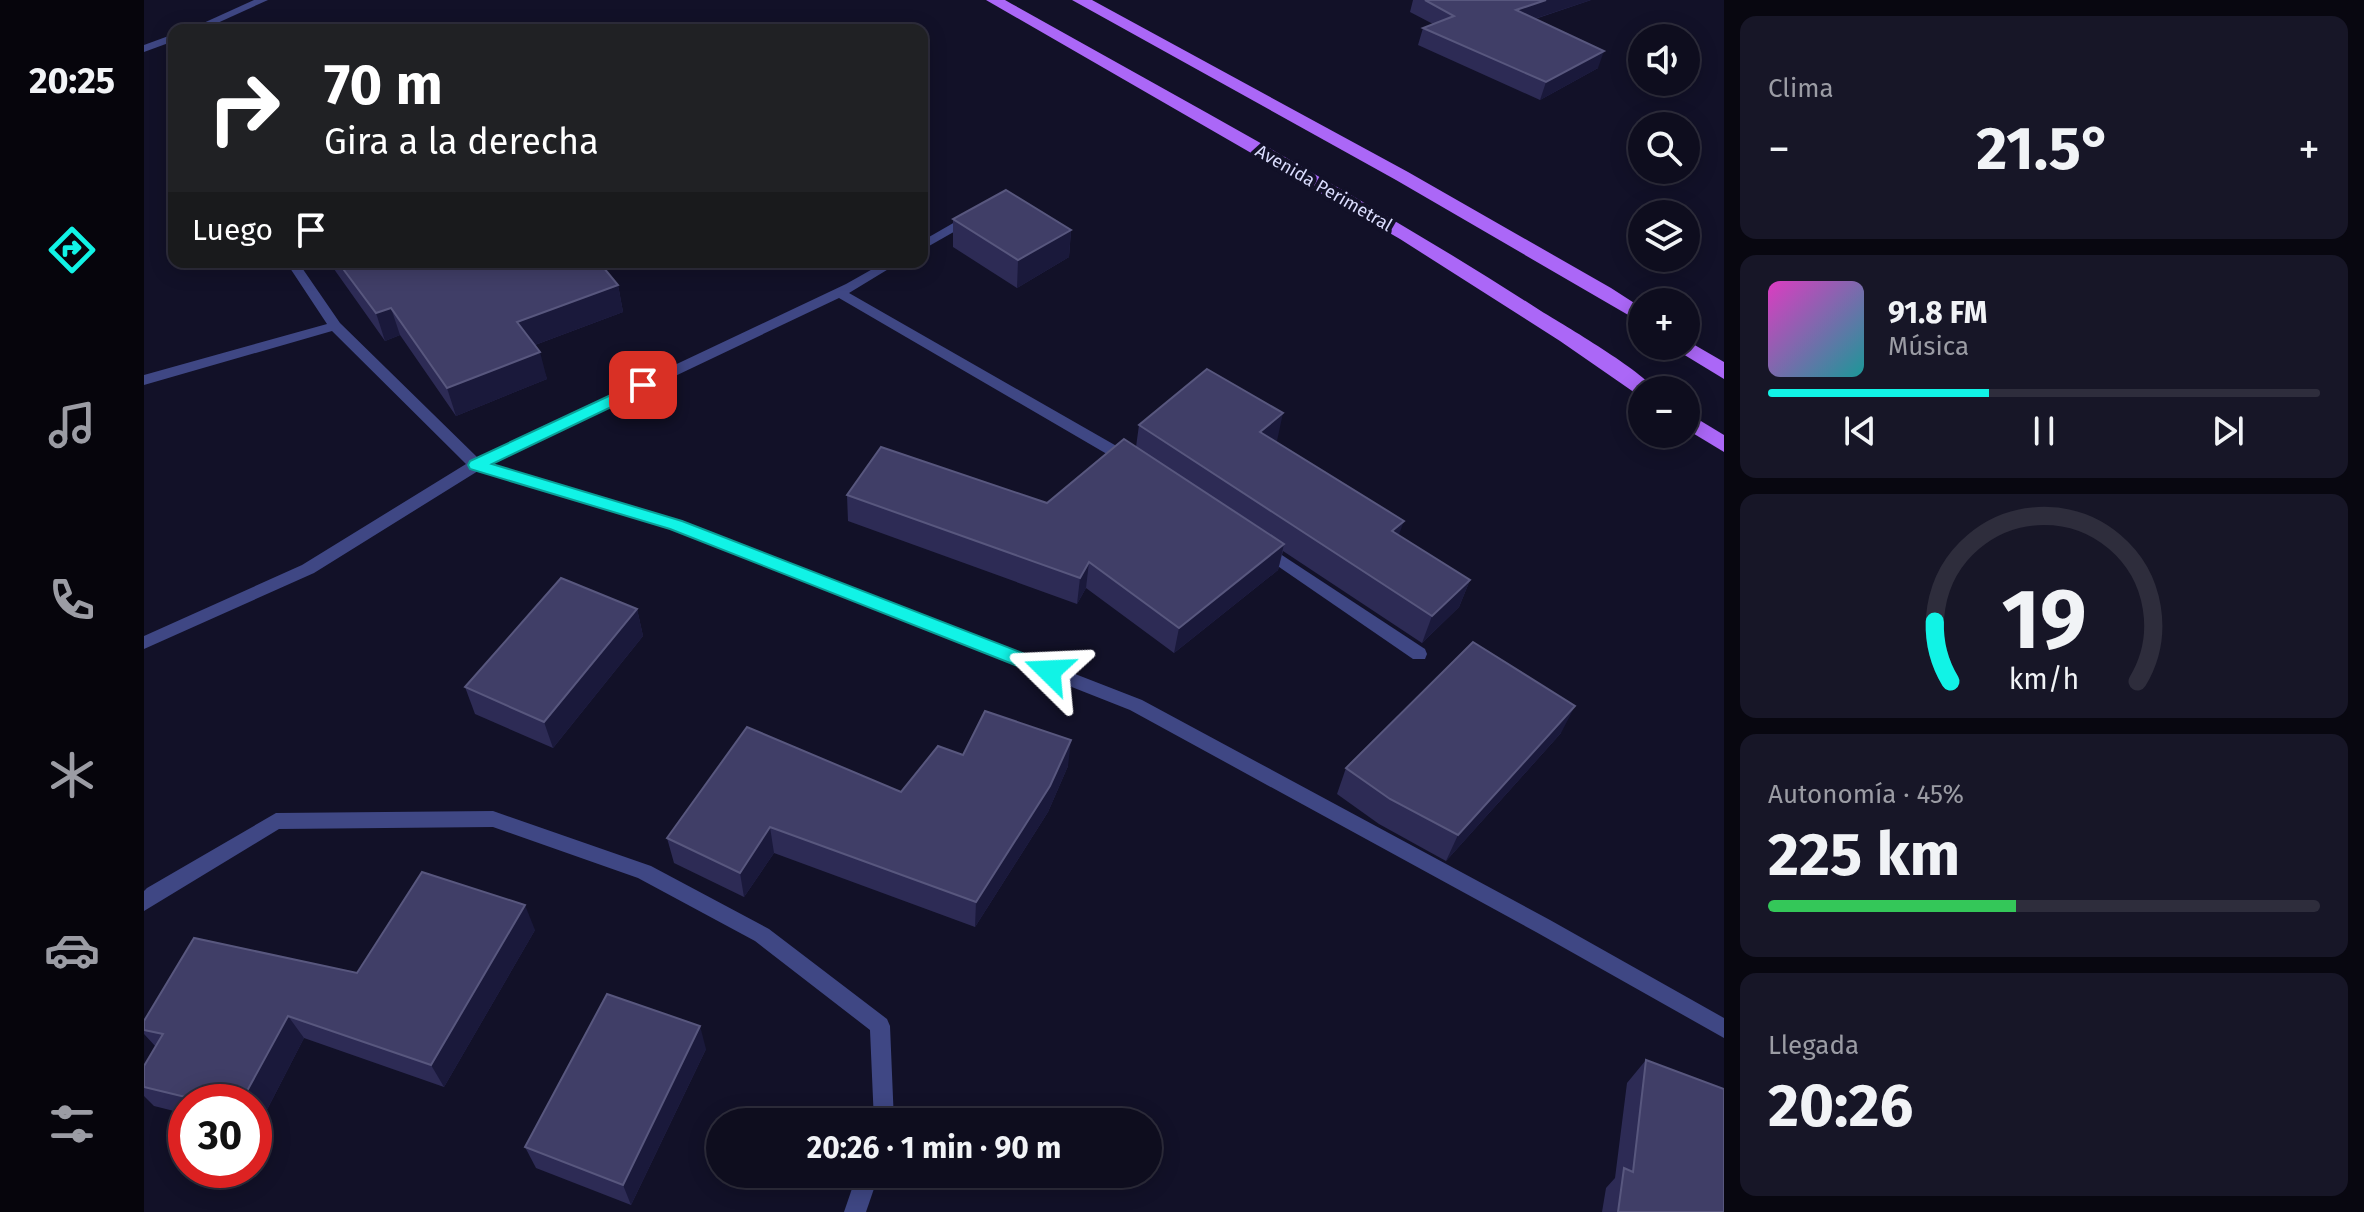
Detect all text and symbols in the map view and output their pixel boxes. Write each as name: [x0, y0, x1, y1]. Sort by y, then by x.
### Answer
map controls: [1628, 24, 1700, 448]
button: sound: [1628, 24, 1700, 96]
text: 70 m: [324, 52, 443, 119]
icon: right: [192, 56, 296, 160]
text: 20:25: [29, 59, 115, 103]
text: Clima: [1768, 73, 1834, 104]
button: search: [1628, 112, 1700, 184]
text: 21.5°: [1976, 113, 2112, 185]
text: Gira a la derecha: [324, 120, 599, 164]
text: −: [1768, 123, 1790, 176]
text: +: [2298, 123, 2320, 176]
street label: Avenida Perimetral: [1252, 140, 1396, 236]
button: layers: [1628, 200, 1700, 272]
icon: arrive: [289, 208, 333, 252]
text: Luego: [192, 212, 273, 248]
icon: directions: [44, 222, 100, 278]
button: +: [1628, 288, 1700, 360]
text: 91.8 FM: [1888, 295, 1987, 331]
text: Música: [1888, 331, 1969, 362]
pin: [609, 351, 677, 419]
icon: arrive: [621, 363, 665, 407]
button: −: [1628, 376, 1700, 448]
icon: music: [44, 397, 100, 453]
icon: previous: [1838, 409, 1882, 453]
icon: pause: [2022, 409, 2066, 453]
icon: next: [2206, 409, 2250, 453]
text: 19: [2001, 570, 2087, 670]
icon: phone: [44, 572, 100, 628]
position arrow: [1007, 629, 1091, 713]
text: km/h: [2009, 662, 2079, 697]
icon: climate: [44, 747, 100, 803]
text: Autonomía · 45%: [1768, 779, 1964, 810]
text: 225 km: [1768, 819, 1960, 891]
icon: car: [44, 922, 100, 978]
text: Llegada: [1768, 1030, 1859, 1061]
text: 20:26: [1768, 1070, 1913, 1142]
speed limit sign: 30: [168, 1084, 272, 1188]
icon: filters: [44, 1096, 100, 1152]
text: 20:26 · 1 min · 90 m: [807, 1130, 1061, 1166]

